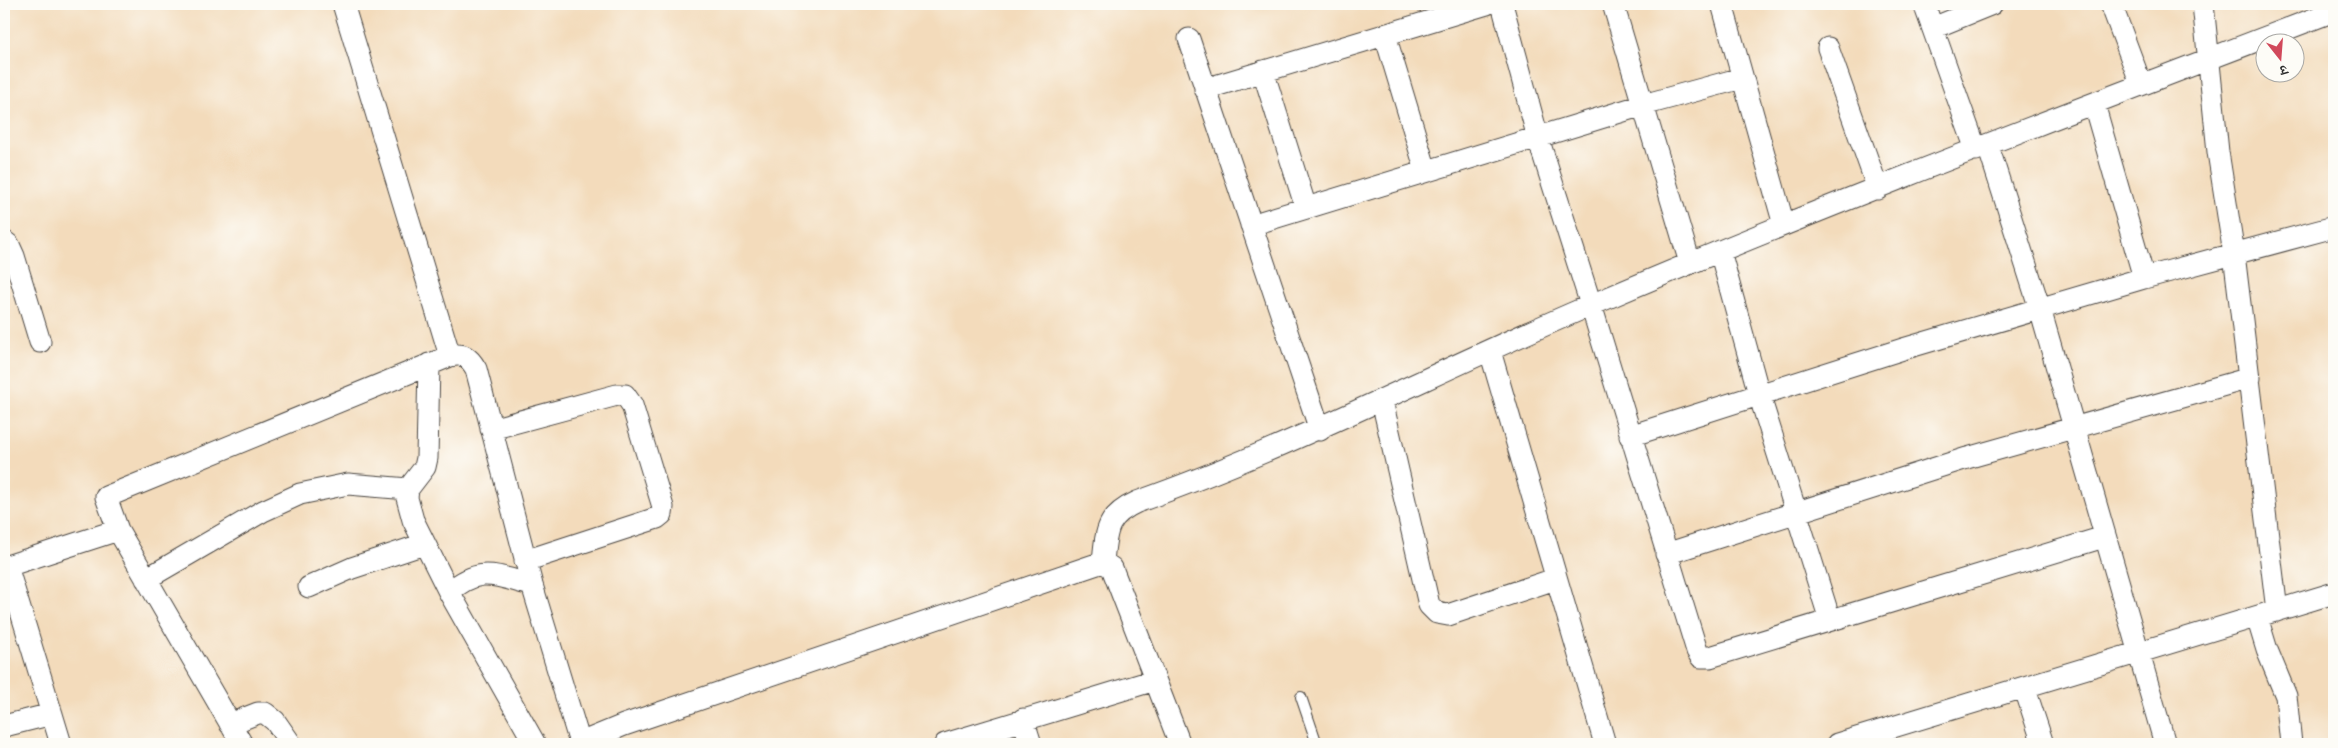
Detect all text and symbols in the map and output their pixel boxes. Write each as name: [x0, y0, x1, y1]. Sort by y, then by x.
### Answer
north arrow: [2256, 32, 2306, 82]
text: उ: [2277, 60, 2291, 79]

